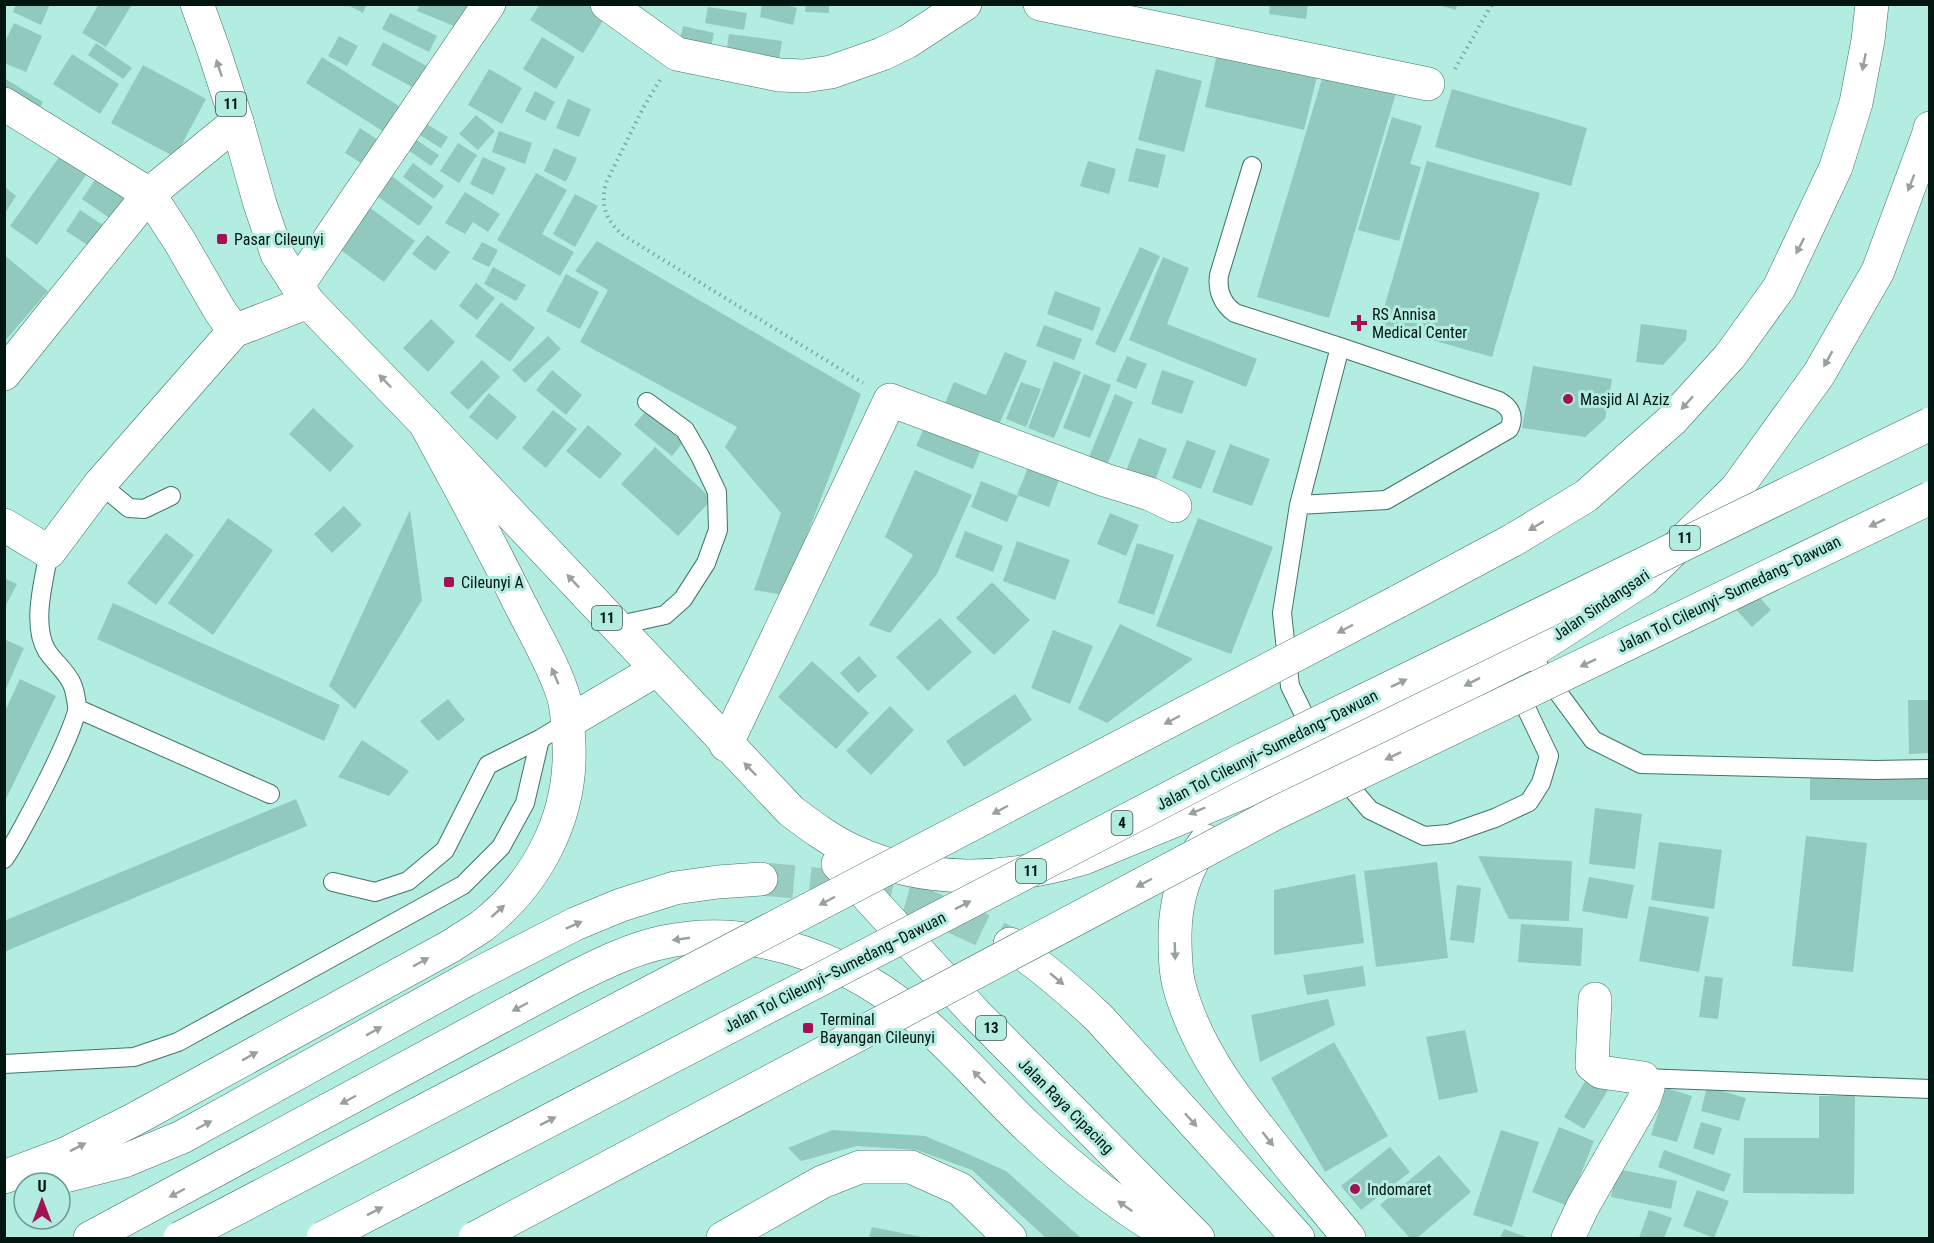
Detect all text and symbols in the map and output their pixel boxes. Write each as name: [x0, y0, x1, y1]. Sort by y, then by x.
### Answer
one-way arrow: [1859, 53, 1868, 72]
one-way arrow: [214, 59, 223, 77]
road number: 11: [216, 92, 246, 116]
one-way arrow: [1905, 174, 1915, 192]
place label: Pasar Cileunyi: [234, 230, 324, 249]
marker: Pasar Cileunyi: [215, 232, 229, 246]
one-way arrow: [1795, 237, 1804, 254]
place label: RS Annisa Medical Center: [1372, 305, 1467, 342]
marker: RS Annisa Medical Center: [1350, 314, 1368, 332]
one-way arrow: [1823, 351, 1833, 368]
one-way arrow: [378, 374, 392, 388]
place label: Masjid Al Aziz: [1580, 390, 1670, 409]
marker: Masjid Al Aziz: [1561, 392, 1575, 406]
one-way arrow: [1680, 396, 1694, 411]
one-way arrow: [1868, 519, 1885, 528]
one-way arrow: [1528, 520, 1544, 531]
road number: 11: [1670, 526, 1700, 550]
street label: Jalan Tol Cileunyi–Sumedang–Dawuan: [1614, 532, 1844, 656]
street label: Jalan Sindangsari: [1549, 566, 1653, 644]
place label: Cileunyi A: [461, 573, 524, 592]
one-way arrow: [566, 574, 580, 589]
marker: Cileunyi A: [442, 575, 456, 589]
road number: 11: [592, 606, 622, 630]
one-way arrow: [1336, 624, 1353, 634]
one-way arrow: [1579, 658, 1596, 667]
one-way arrow: [550, 667, 559, 685]
one-way arrow: [1463, 677, 1480, 687]
one-way arrow: [1390, 679, 1407, 688]
street label: Jalan Tol Cileunyi–Sumedang–Dawuan: [1153, 686, 1381, 814]
one-way arrow: [1164, 715, 1181, 725]
one-way arrow: [1385, 752, 1402, 761]
one-way arrow: [743, 762, 757, 777]
one-way arrow: [991, 805, 1008, 815]
one-way arrow: [1188, 807, 1206, 816]
road number: 4: [1112, 811, 1132, 835]
road number: 11: [1016, 859, 1046, 883]
one-way arrow: [1136, 878, 1153, 888]
one-way arrow: [818, 896, 835, 906]
one-way arrow: [954, 901, 972, 911]
one-way arrow: [490, 905, 505, 918]
street label: Jalan Tol Cileunyi–Sumedang–Dawuan: [721, 908, 949, 1036]
one-way arrow: [565, 921, 582, 930]
one-way arrow: [671, 935, 690, 944]
one-way arrow: [1171, 941, 1180, 960]
one-way arrow: [413, 957, 430, 967]
one-way arrow: [1049, 972, 1064, 985]
one-way arrow: [511, 1002, 528, 1012]
place label: Terminal Bayangan Cileunyi: [820, 1010, 935, 1047]
road number: 13: [976, 1016, 1006, 1040]
marker: Terminal Bayangan Cileunyi: [801, 1021, 815, 1035]
one-way arrow: [366, 1026, 383, 1036]
one-way arrow: [242, 1051, 259, 1061]
street label: Jalan Raya Cipacing: [1014, 1054, 1118, 1158]
one-way arrow: [972, 1071, 986, 1085]
one-way arrow: [340, 1095, 357, 1105]
one-way arrow: [1184, 1112, 1197, 1127]
one-way arrow: [539, 1117, 557, 1127]
one-way arrow: [195, 1120, 212, 1130]
one-way arrow: [1261, 1131, 1274, 1147]
one-way arrow: [69, 1143, 87, 1153]
north arrow: [12, 1171, 72, 1231]
text: U: [37, 1177, 47, 1196]
place label: Indomaret: [1367, 1180, 1432, 1199]
marker: Indomaret: [1348, 1182, 1362, 1196]
one-way arrow: [168, 1188, 185, 1198]
one-way arrow: [1117, 1200, 1133, 1212]
one-way arrow: [366, 1207, 384, 1217]

